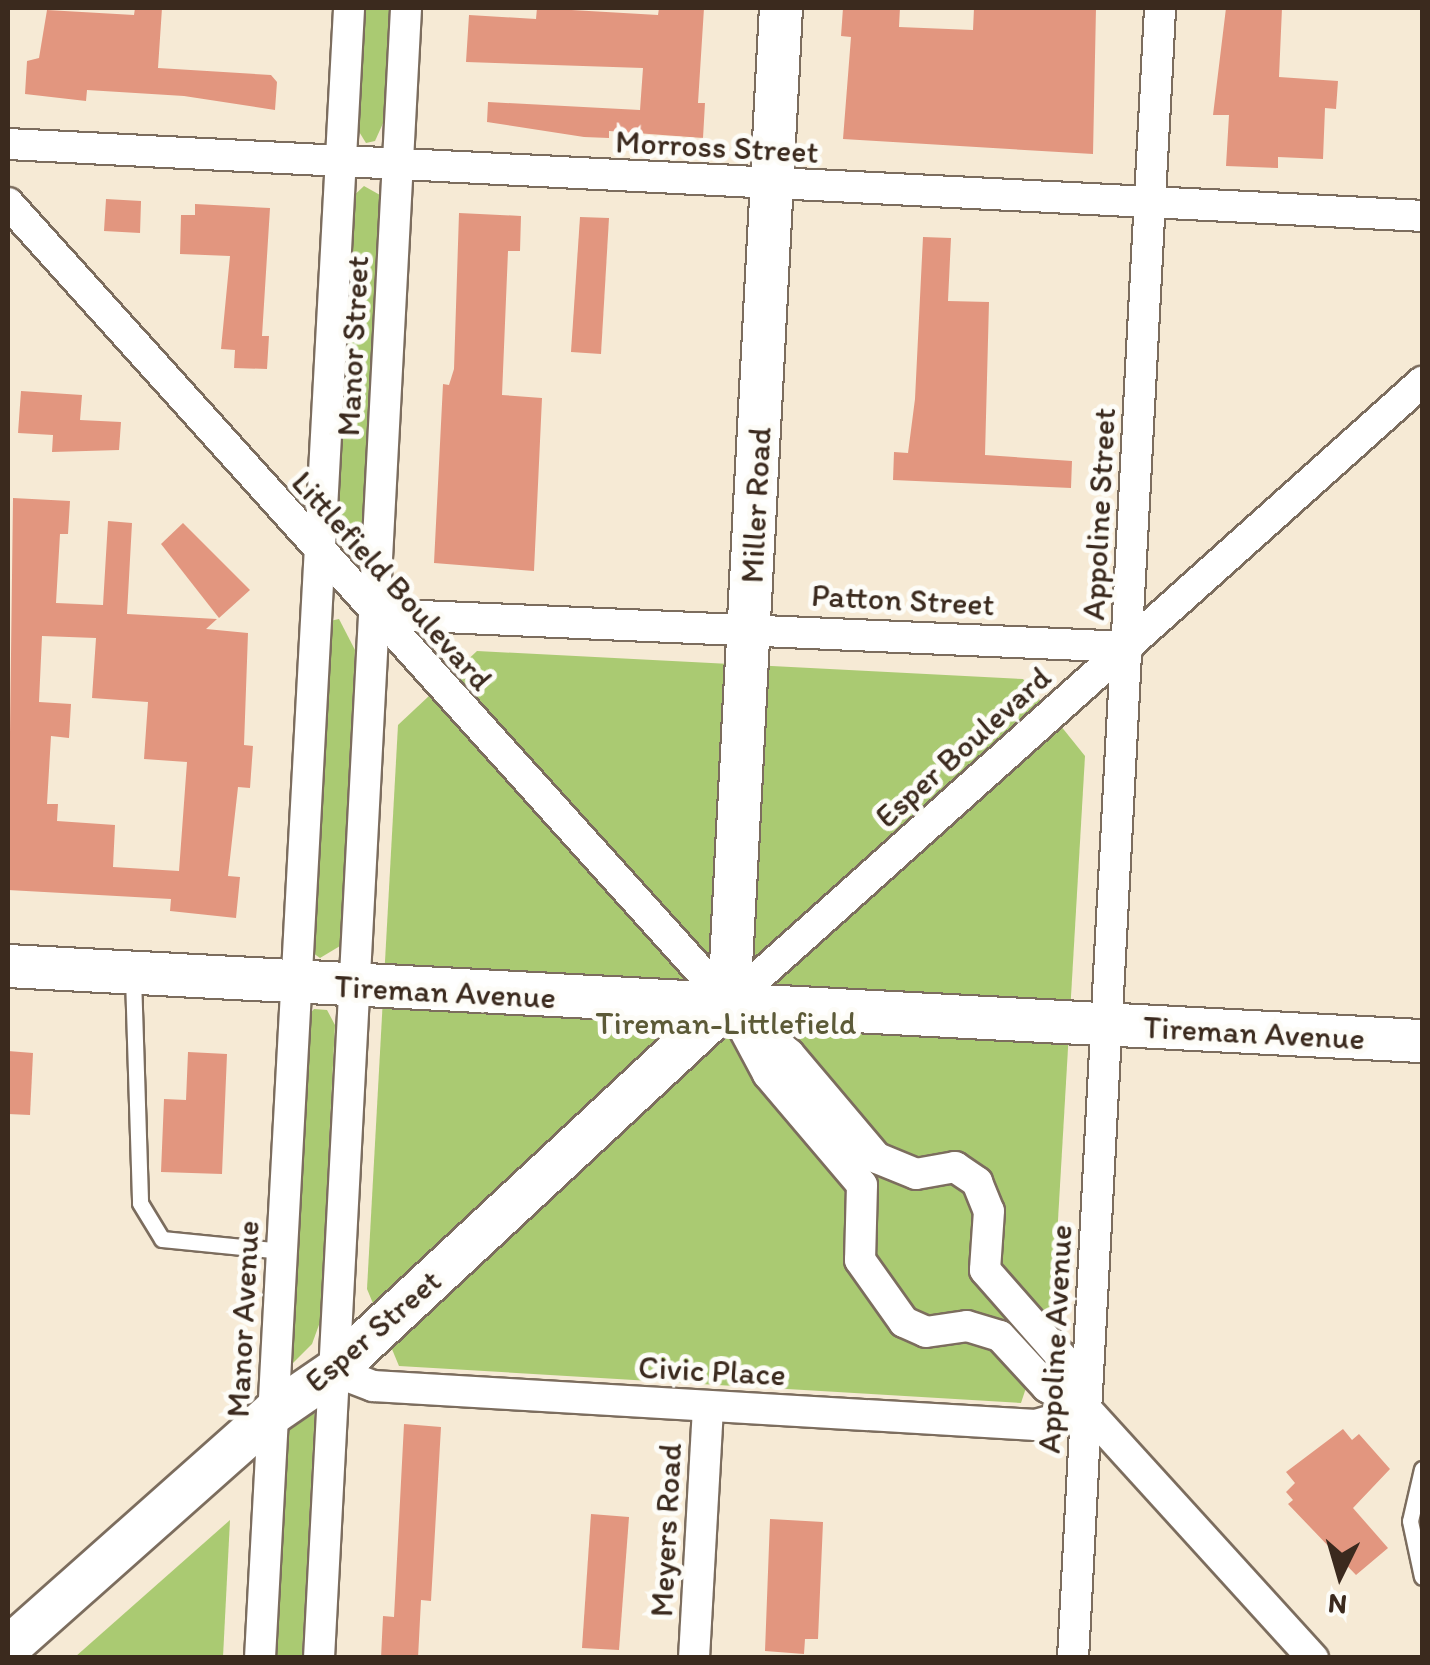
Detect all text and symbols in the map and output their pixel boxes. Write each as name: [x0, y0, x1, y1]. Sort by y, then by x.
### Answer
street label: Morross Street: [615, 123, 819, 171]
street label: Manor Street: [329, 255, 377, 437]
street label: Appoline Street: [1074, 407, 1124, 621]
street label: Miller Road: [733, 426, 779, 584]
street label: Littlefield Boulevard: [283, 463, 501, 699]
street label: Patton Street: [811, 576, 995, 624]
street label: Esper Boulevard: [867, 658, 1059, 836]
street label: Tireman Avenue: [333, 967, 557, 1017]
park label: Tireman-Littlefield: [596, 1004, 856, 1042]
street label: Tireman Avenue: [1142, 1008, 1366, 1058]
street label: Manor Avenue: [219, 1220, 267, 1418]
street label: Appoline Avenue: [1030, 1224, 1080, 1454]
street label: Esper Street: [297, 1262, 449, 1400]
street label: Civic Place: [637, 1348, 787, 1394]
street label: Meyers Road: [642, 1443, 690, 1617]
north arrow: [1290, 1525, 1390, 1625]
text: N: [1326, 1587, 1348, 1623]

